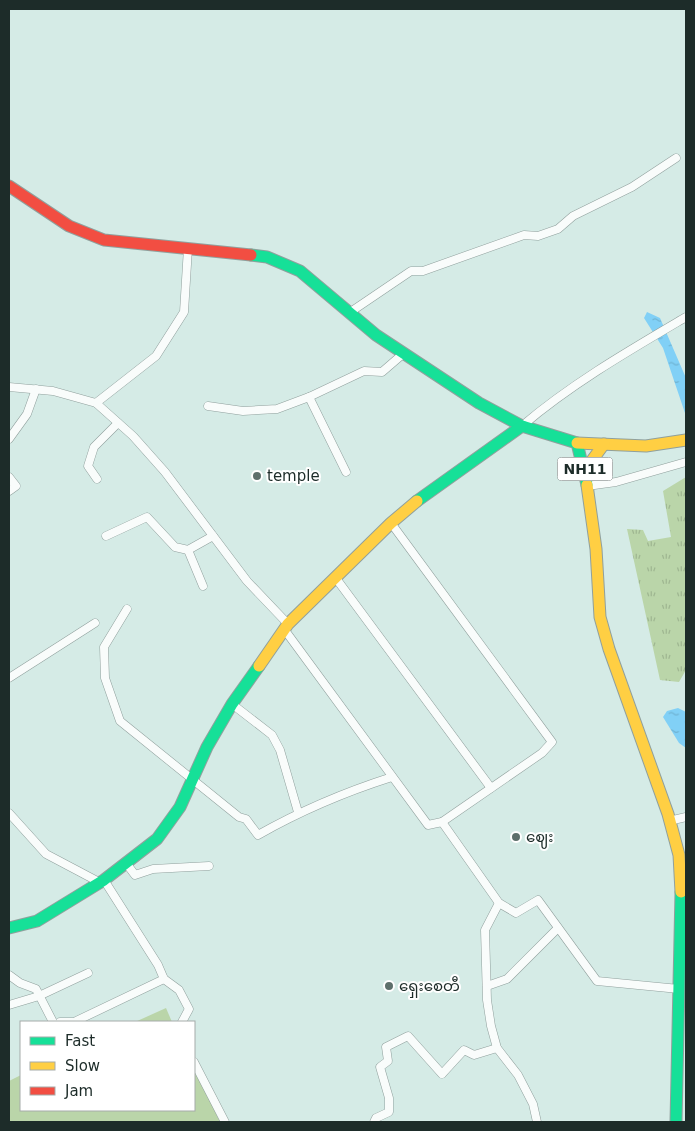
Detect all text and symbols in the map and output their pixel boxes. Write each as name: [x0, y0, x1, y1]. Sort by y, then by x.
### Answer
road number: NH11: [558, 458, 612, 480]
place label: temple: [267, 467, 320, 485]
marker: temple: [251, 470, 263, 482]
place label: ဈေး: [526, 828, 554, 849]
marker: ဈေး: [510, 831, 522, 843]
place label: ရှေးစေတီ: [399, 976, 460, 998]
marker: ရှေးစေတီ: [383, 980, 395, 992]
legend: [20, 1021, 195, 1111]
text: Fast: [65, 1032, 95, 1050]
text: Slow: [65, 1057, 100, 1075]
text: Jam: [64, 1082, 93, 1100]

